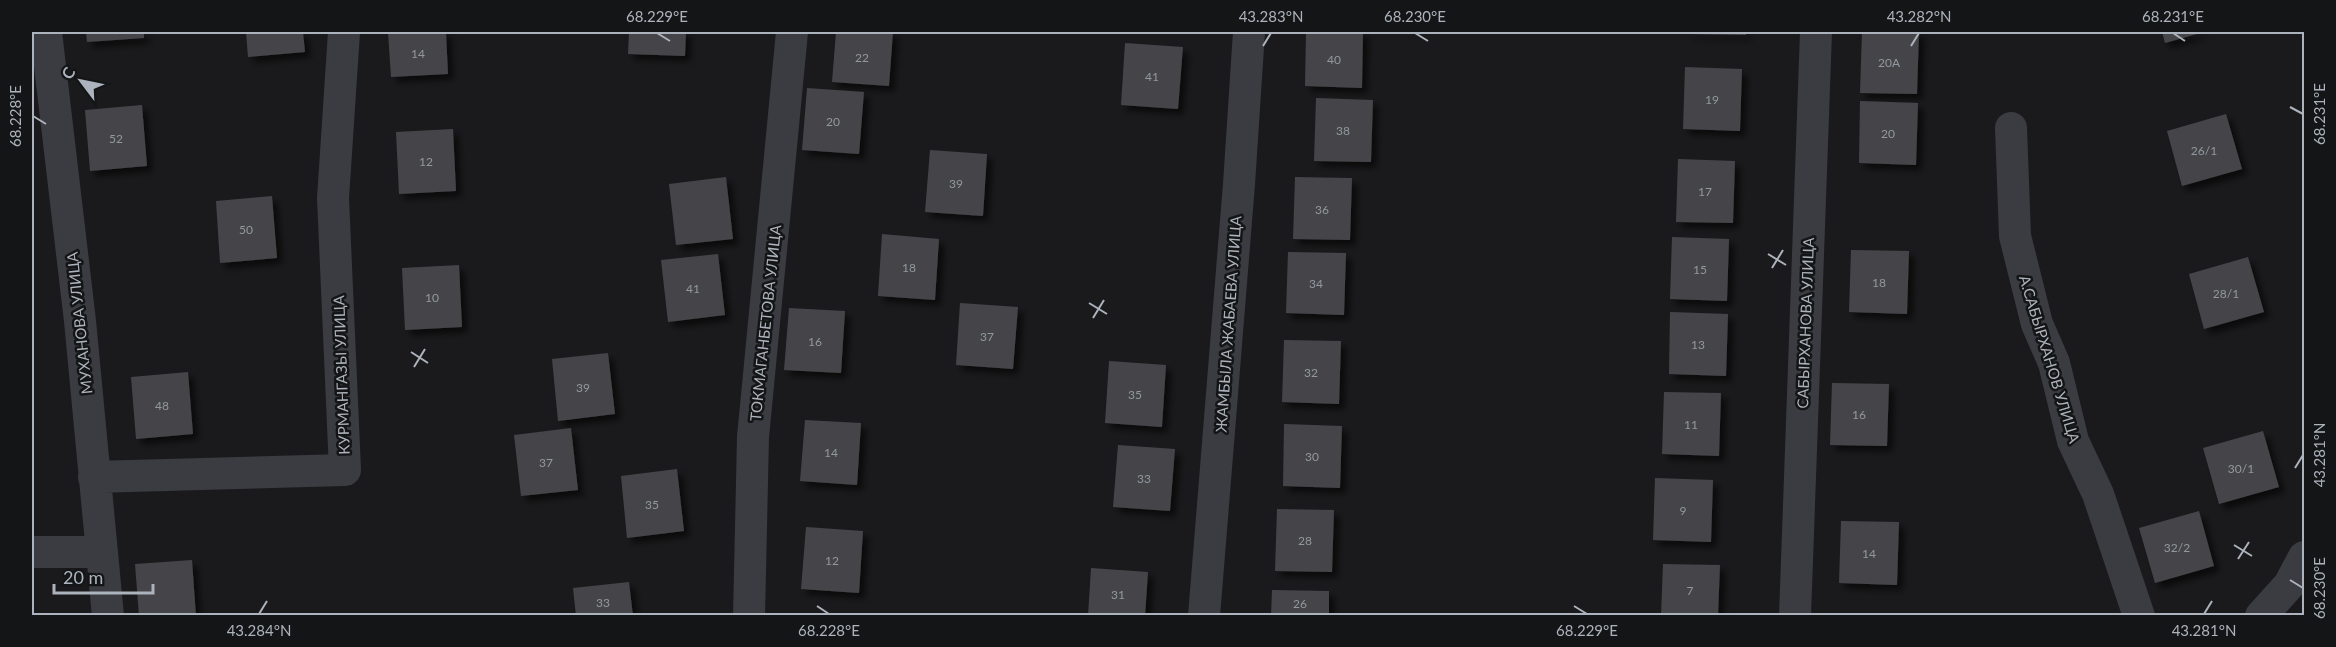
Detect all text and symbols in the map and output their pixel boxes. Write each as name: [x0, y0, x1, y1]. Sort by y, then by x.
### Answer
text: 68.229°E: [626, 7, 688, 25]
text: 43.283°N: [1239, 7, 1303, 25]
text: 68.230°E: [1384, 7, 1446, 25]
text: 43.282°N: [1887, 7, 1951, 25]
text: 68.231°E: [2142, 7, 2204, 25]
house number: 14: [411, 46, 425, 61]
house number: 22: [855, 50, 869, 65]
north arrow: [51, 51, 111, 111]
house number: 40: [1327, 52, 1341, 67]
house number: 20А: [1878, 55, 1901, 70]
text: С: [57, 63, 79, 82]
house number: 41: [1145, 69, 1159, 84]
text: 68.231°E: [2310, 83, 2328, 145]
text: 68.228°E: [6, 85, 24, 147]
house number: 19: [1705, 92, 1719, 107]
house number: 20: [826, 114, 840, 129]
house number: 38: [1336, 123, 1350, 138]
house number: 20: [1881, 126, 1895, 141]
house number: 52: [109, 131, 123, 146]
house number: 26/1: [2191, 143, 2217, 158]
house number: 12: [419, 154, 433, 169]
house number: 39: [949, 176, 963, 191]
house number: 17: [1698, 184, 1712, 199]
house number: 36: [1315, 202, 1329, 217]
street label: ЖАМБЫЛА ЖАБАЕВА УЛИЦА: [1211, 214, 1245, 433]
house number: 50: [239, 222, 253, 237]
street label: ТОКМАГАНБЕТОВА УЛИЦА: [746, 223, 784, 422]
street label: САБЫРХАНОВА УЛИЦА: [1793, 236, 1817, 409]
street label: МУХАНОВА УЛИЦА: [62, 250, 95, 395]
house number: 18: [902, 260, 916, 275]
house number: 15: [1693, 262, 1707, 277]
street label: А.САБЫРХАНОВ УЛИЦА: [2016, 273, 2084, 446]
house number: 18: [1872, 275, 1886, 290]
house number: 34: [1309, 276, 1323, 291]
house number: 41: [686, 281, 700, 296]
house number: 28/1: [2213, 286, 2239, 301]
house number: 10: [425, 290, 439, 305]
street label: КУРМАНГАЗЫ УЛИЦА: [329, 294, 353, 455]
house number: 37: [980, 329, 994, 344]
house number: 16: [808, 334, 822, 349]
house number: 13: [1691, 337, 1705, 352]
house number: 32: [1304, 365, 1318, 380]
house number: 39: [576, 380, 590, 395]
house number: 35: [1128, 387, 1142, 402]
house number: 48: [155, 398, 169, 413]
house number: 16: [1852, 407, 1866, 422]
house number: 11: [1684, 417, 1698, 432]
text: 43.281°N: [2310, 423, 2328, 487]
house number: 14: [824, 445, 838, 460]
house number: 30: [1305, 449, 1319, 464]
house number: 37: [539, 455, 553, 470]
house number: 30/1: [2228, 461, 2254, 476]
house number: 33: [1137, 471, 1151, 486]
house number: 35: [645, 497, 659, 512]
house number: 9: [1680, 503, 1687, 518]
house number: 28: [1298, 533, 1312, 548]
house number: 32/2: [2164, 540, 2190, 555]
house number: 14: [1862, 546, 1876, 561]
house number: 12: [825, 553, 839, 568]
scale bar: [54, 557, 153, 595]
text: 68.230°E: [2310, 557, 2328, 619]
text: 20 m: [63, 566, 103, 588]
house number: 7: [1687, 583, 1694, 598]
house number: 31: [1111, 587, 1125, 602]
house number: 33: [596, 595, 610, 610]
house number: 26: [1293, 596, 1307, 611]
text: 43.284°N: [227, 621, 291, 639]
text: 68.228°E: [798, 621, 860, 639]
text: 68.229°E: [1556, 621, 1618, 639]
text: 43.281°N: [2172, 621, 2236, 639]

